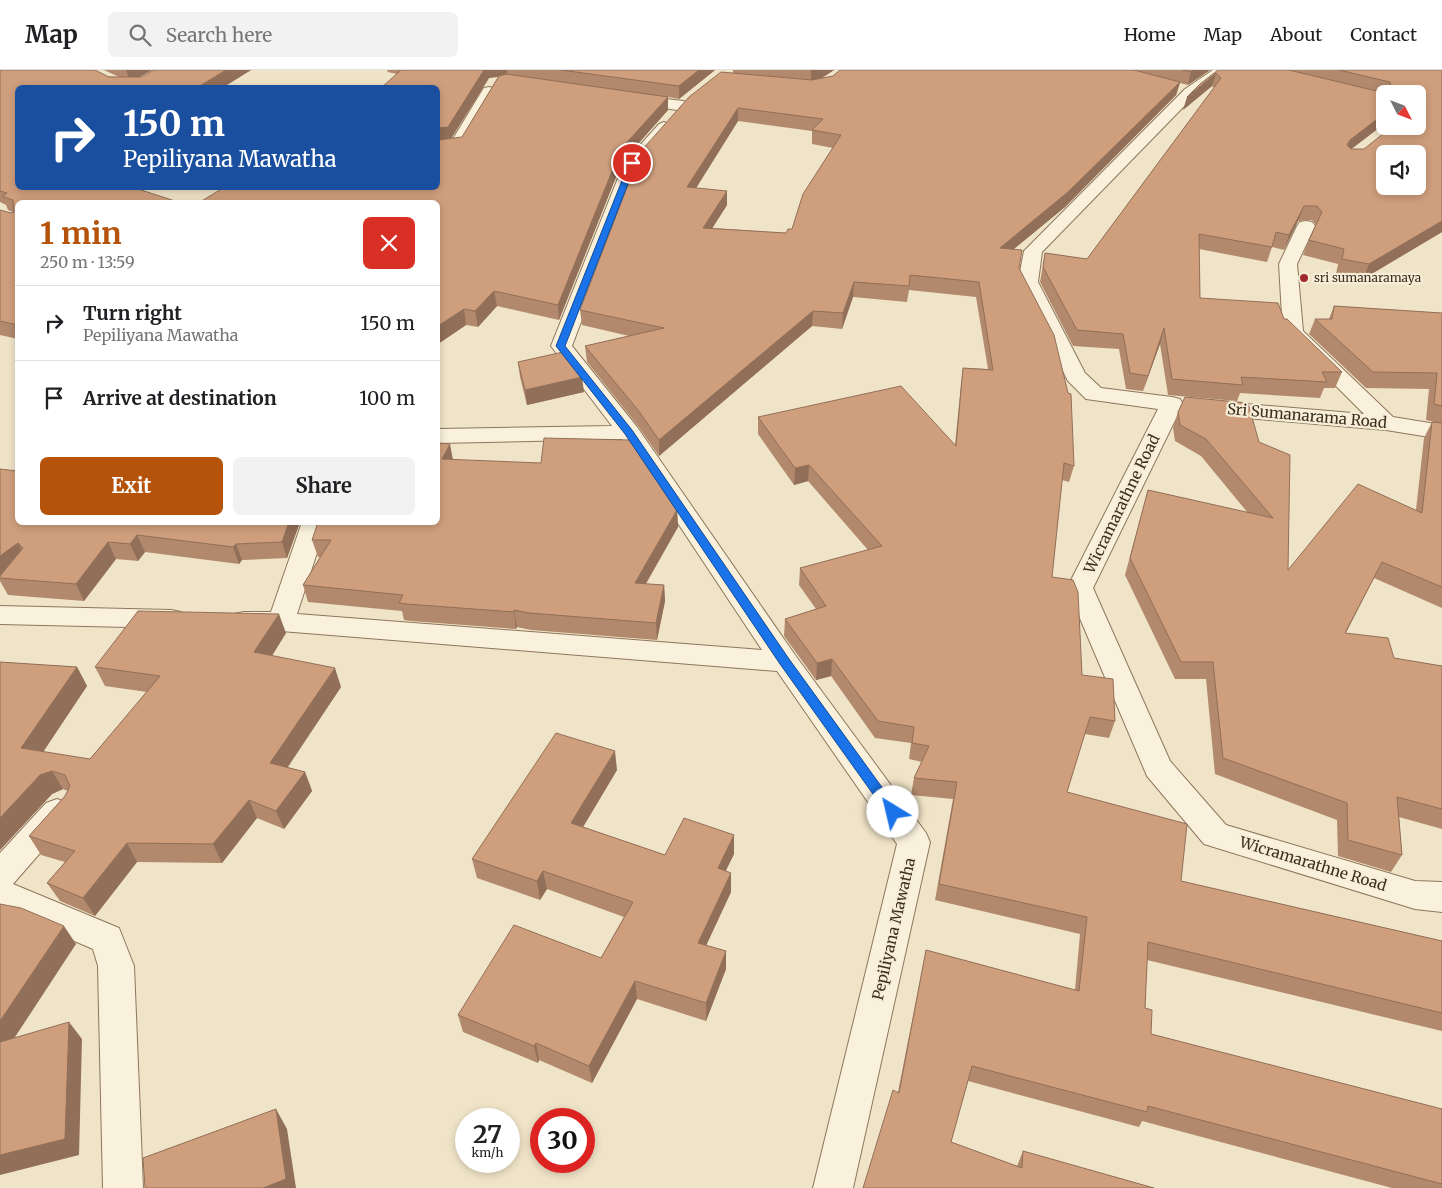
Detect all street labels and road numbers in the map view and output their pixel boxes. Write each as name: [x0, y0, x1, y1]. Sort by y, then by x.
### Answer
street label: Sri Sumanarama Road: [1226, 399, 1388, 432]
street label: Wicramarathne Road: [1079, 431, 1164, 577]
street label: Wicramarathne Road: [1236, 832, 1389, 895]
street label: Pepiliyana Mawatha: [868, 856, 919, 1002]

